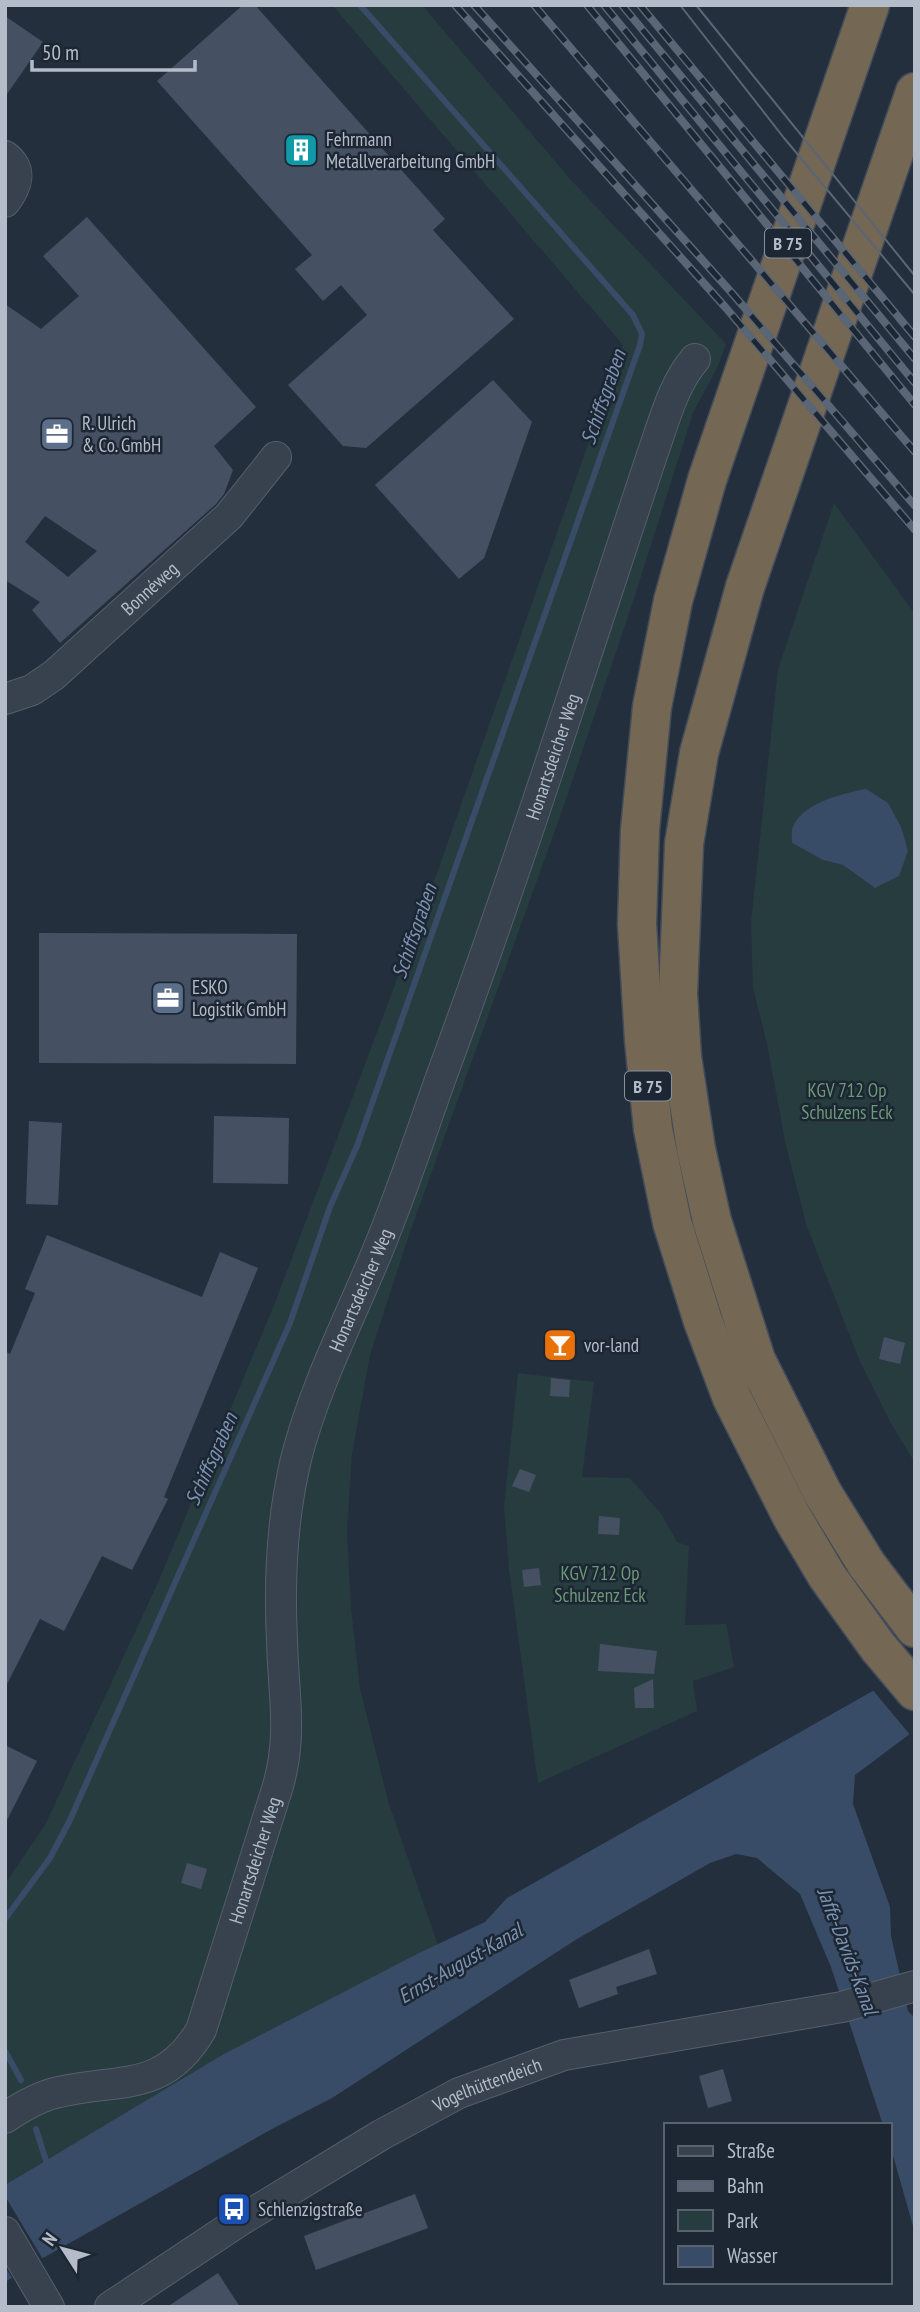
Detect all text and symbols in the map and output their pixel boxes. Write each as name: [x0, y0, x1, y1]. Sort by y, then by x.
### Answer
scale bar: [32, 28, 194, 72]
text: 50 m: [42, 39, 79, 66]
place label: Fehrmann Metallverarbeitung GmbH: [326, 127, 495, 173]
building icon: Fehrmann Metallverarbeitung GmbH: [282, 131, 320, 169]
road number: B 75: [765, 229, 811, 258]
water label: Schiffsgraben: [574, 344, 632, 448]
place label: R. Ulrich & Co. GmbH: [82, 411, 161, 457]
office icon: R. Ulrich & Co. GmbH: [38, 415, 76, 453]
street label: Bonnéweg: [116, 556, 183, 620]
street label: Honartsdeicher Weg: [520, 690, 585, 823]
water label: Schiffsgraben: [385, 878, 443, 982]
place label: ESKO Logistik GmbH: [192, 975, 286, 1021]
office icon: ESKO Logistik GmbH: [149, 979, 187, 1017]
road number: B 75: [625, 1072, 671, 1100]
park label: KGV 712 Op Schulzens Eck: [801, 1078, 893, 1124]
street label: Honartsdeicher Weg: [323, 1225, 398, 1355]
bar icon: vor-land: [541, 1326, 579, 1364]
place label: vor-land: [584, 1333, 639, 1357]
water label: Schiffsgraben: [179, 1407, 244, 1509]
park label: KGV 712 Op Schulzenz Eck: [554, 1561, 646, 1607]
street label: Honartsdeicher Weg: [223, 1794, 286, 1927]
water label: Jaffe-Davids-Kanal: [811, 1883, 885, 2020]
water label: Ernst-August-Kanal: [393, 1916, 529, 2009]
street label: Vogelhüttendeich: [428, 2052, 545, 2117]
legend: [664, 2123, 892, 2284]
text: Straße: [727, 2137, 775, 2164]
text: Bahn: [727, 2172, 764, 2199]
bus stop icon: Schlenzigstraße: [215, 2190, 253, 2228]
place label: Schlenzigstraße: [258, 2197, 363, 2221]
text: Park: [727, 2207, 758, 2234]
north arrow: [28, 2214, 98, 2284]
text: N: [37, 2228, 62, 2250]
text: Wasser: [727, 2242, 778, 2269]

